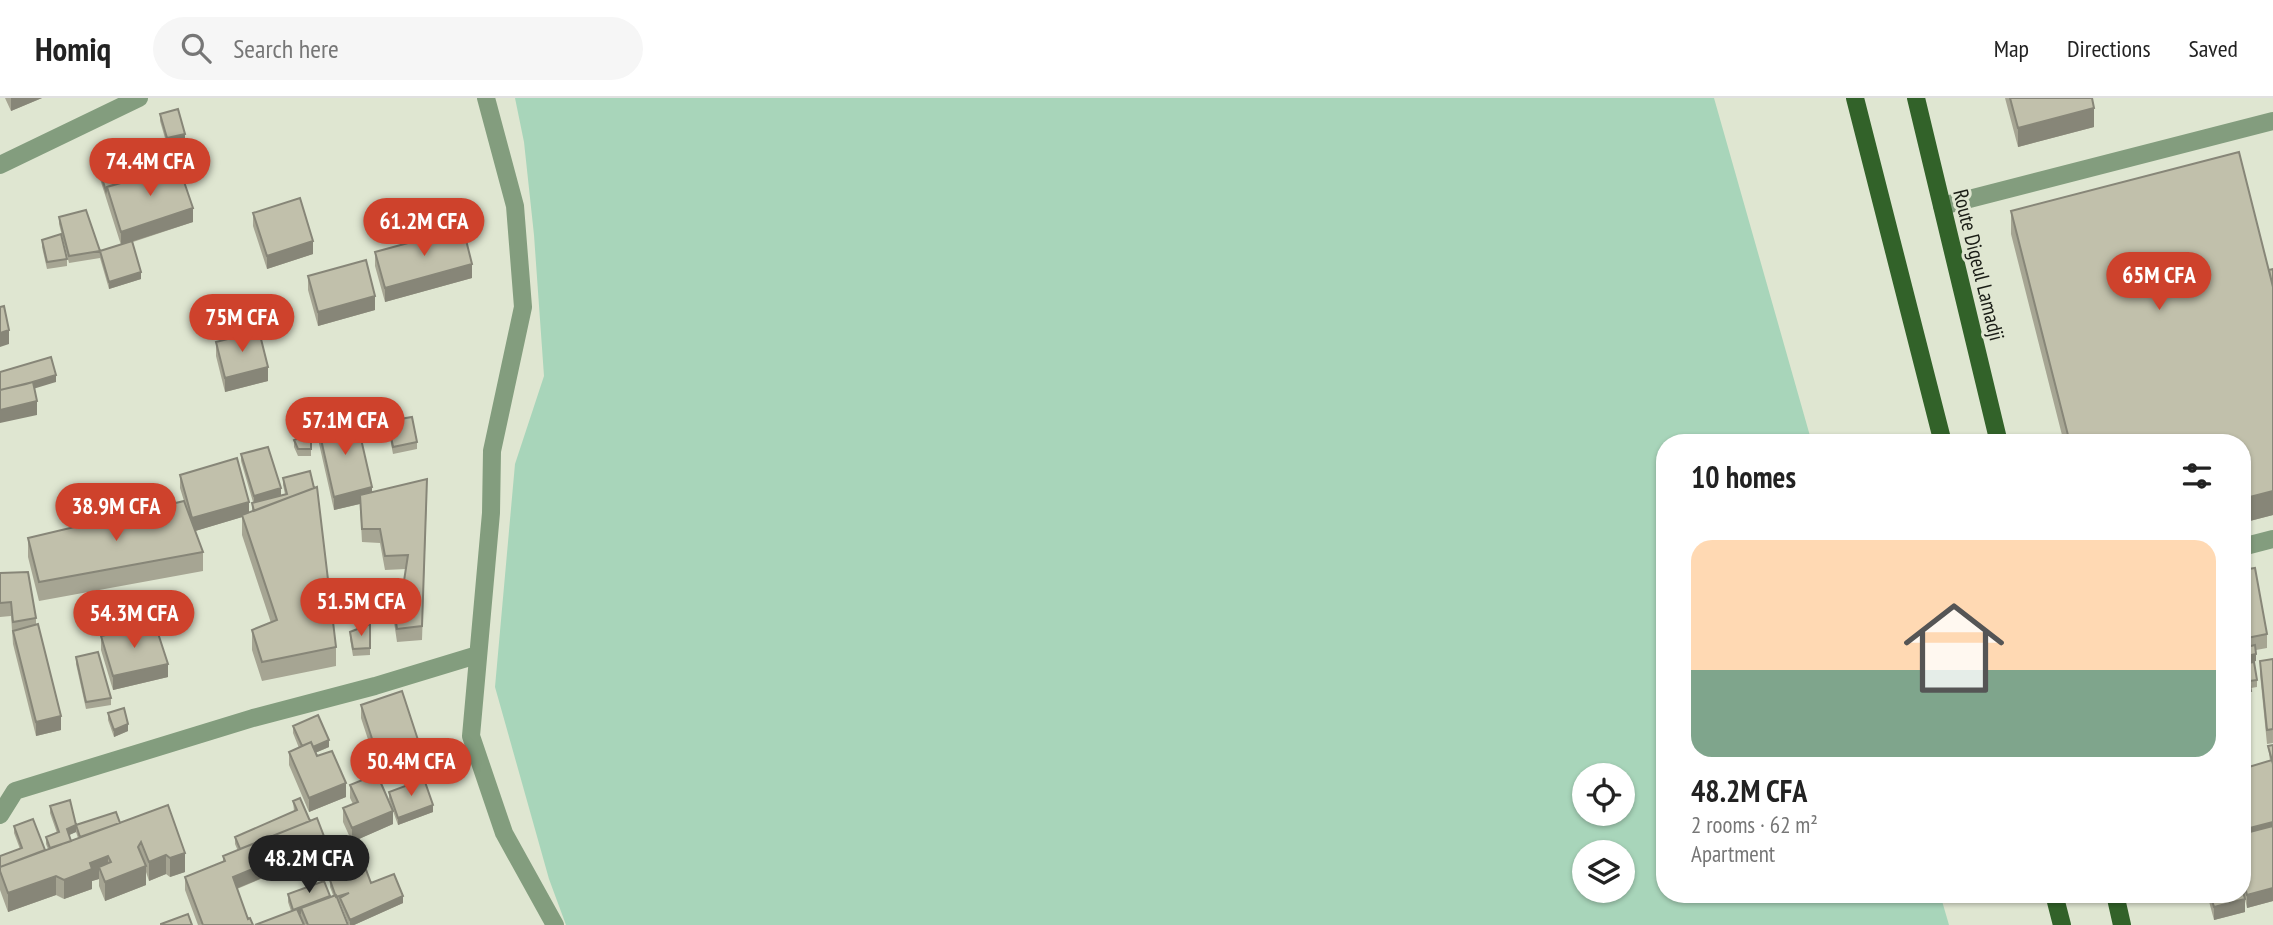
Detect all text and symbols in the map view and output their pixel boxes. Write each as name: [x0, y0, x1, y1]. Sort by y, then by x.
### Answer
search box: [153, 17, 643, 80]
text: Homiq: [35, 27, 111, 70]
icon: search: [177, 29, 215, 67]
text: Search here: [233, 32, 339, 65]
text: Map: [1994, 33, 2029, 64]
text: Directions: [2067, 33, 2151, 64]
text: Saved: [2189, 33, 2238, 64]
pin: 74.4M CFA: [70, 139, 230, 198]
text: 74.4M CFA: [105, 146, 195, 175]
street label: Route Digeul Lamadji: [1947, 187, 2011, 343]
pin: 61.2M CFA: [344, 198, 504, 258]
text: 61.2M CFA: [379, 206, 469, 235]
pin: 65M CFA: [2094, 252, 2224, 312]
text: 65M CFA: [2122, 260, 2196, 289]
pin: 75M CFA: [177, 294, 307, 354]
text: 75M CFA: [205, 302, 279, 331]
pin: 57.1M CFA: [265, 398, 425, 457]
text: 57.1M CFA: [302, 405, 388, 434]
text: 10 homes: [1691, 457, 1796, 496]
icon: filters: [2178, 457, 2216, 495]
pin: 38.9M CFA: [36, 484, 196, 543]
text: 38.9M CFA: [71, 491, 161, 520]
pin: 51.5M CFA: [281, 578, 441, 638]
icon: home: [1891, 585, 2017, 711]
text: 51.5M CFA: [316, 586, 406, 615]
pin: 54.3M CFA: [54, 590, 214, 650]
text: 54.3M CFA: [89, 598, 179, 627]
pin: 50.4M CFA: [331, 738, 491, 798]
text: 50.4M CFA: [366, 746, 456, 775]
map controls: [1572, 763, 1635, 903]
button: locate: [1572, 763, 1635, 826]
text: 48.2M CFA: [1691, 771, 1807, 810]
text: 2 rooms · 62 m²: [1691, 810, 1818, 839]
pin: 48.2M CFA: [229, 836, 389, 895]
text: Apartment: [1691, 839, 1775, 868]
button: layers: [1572, 840, 1635, 903]
text: 48.2M CFA: [264, 843, 354, 872]

